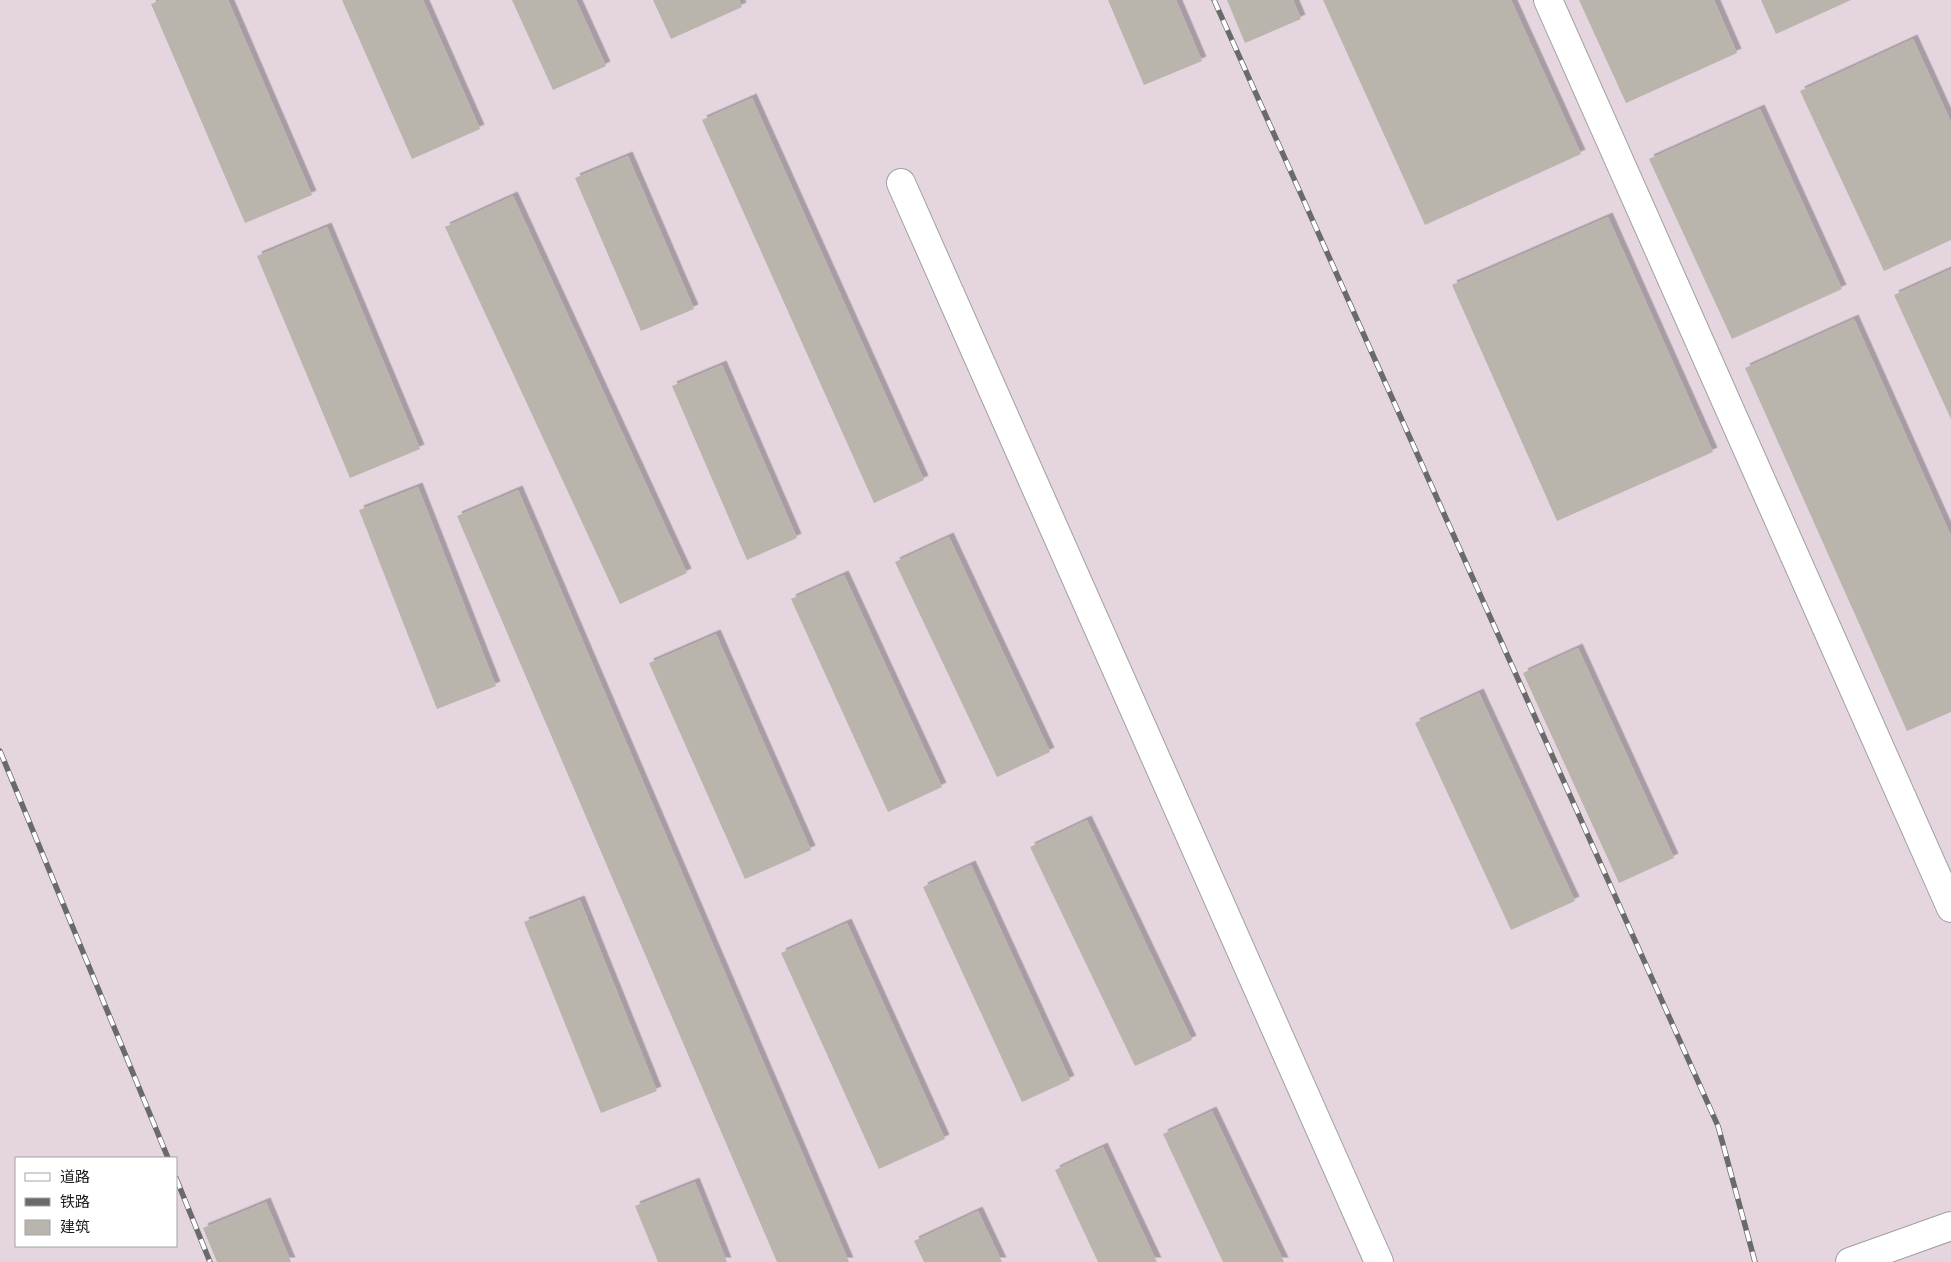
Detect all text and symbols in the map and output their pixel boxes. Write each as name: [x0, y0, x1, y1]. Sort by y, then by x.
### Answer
legend: [15, 1157, 178, 1247]
text: 道路: [60, 1168, 90, 1186]
text: 铁路: [60, 1193, 90, 1211]
text: 建筑: [60, 1218, 90, 1236]

